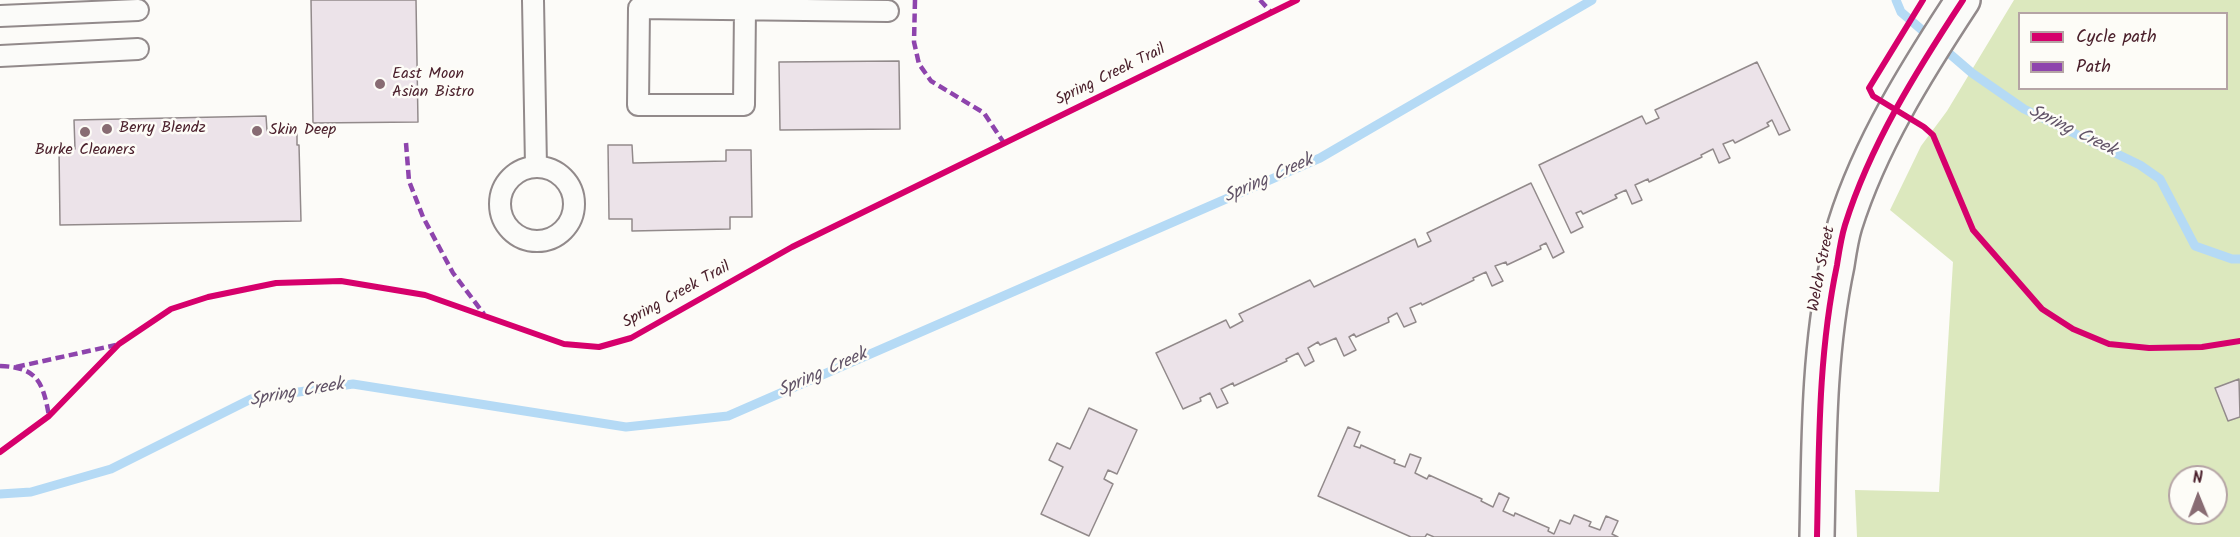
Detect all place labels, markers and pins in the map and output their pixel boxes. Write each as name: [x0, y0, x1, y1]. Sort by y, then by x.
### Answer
place label: East Moon Asian Bistro: [392, 65, 474, 103]
marker: East Moon Asian Bistro: [373, 77, 387, 91]
place label: Berry Blendz: [119, 119, 206, 139]
place label: Skin Deep: [269, 121, 336, 141]
marker: Berry Blendz: [100, 122, 114, 136]
marker: Skin Deep: [250, 124, 264, 138]
marker: Burke Cleaners: [78, 125, 92, 139]
place label: Burke Cleaners: [35, 141, 135, 161]

